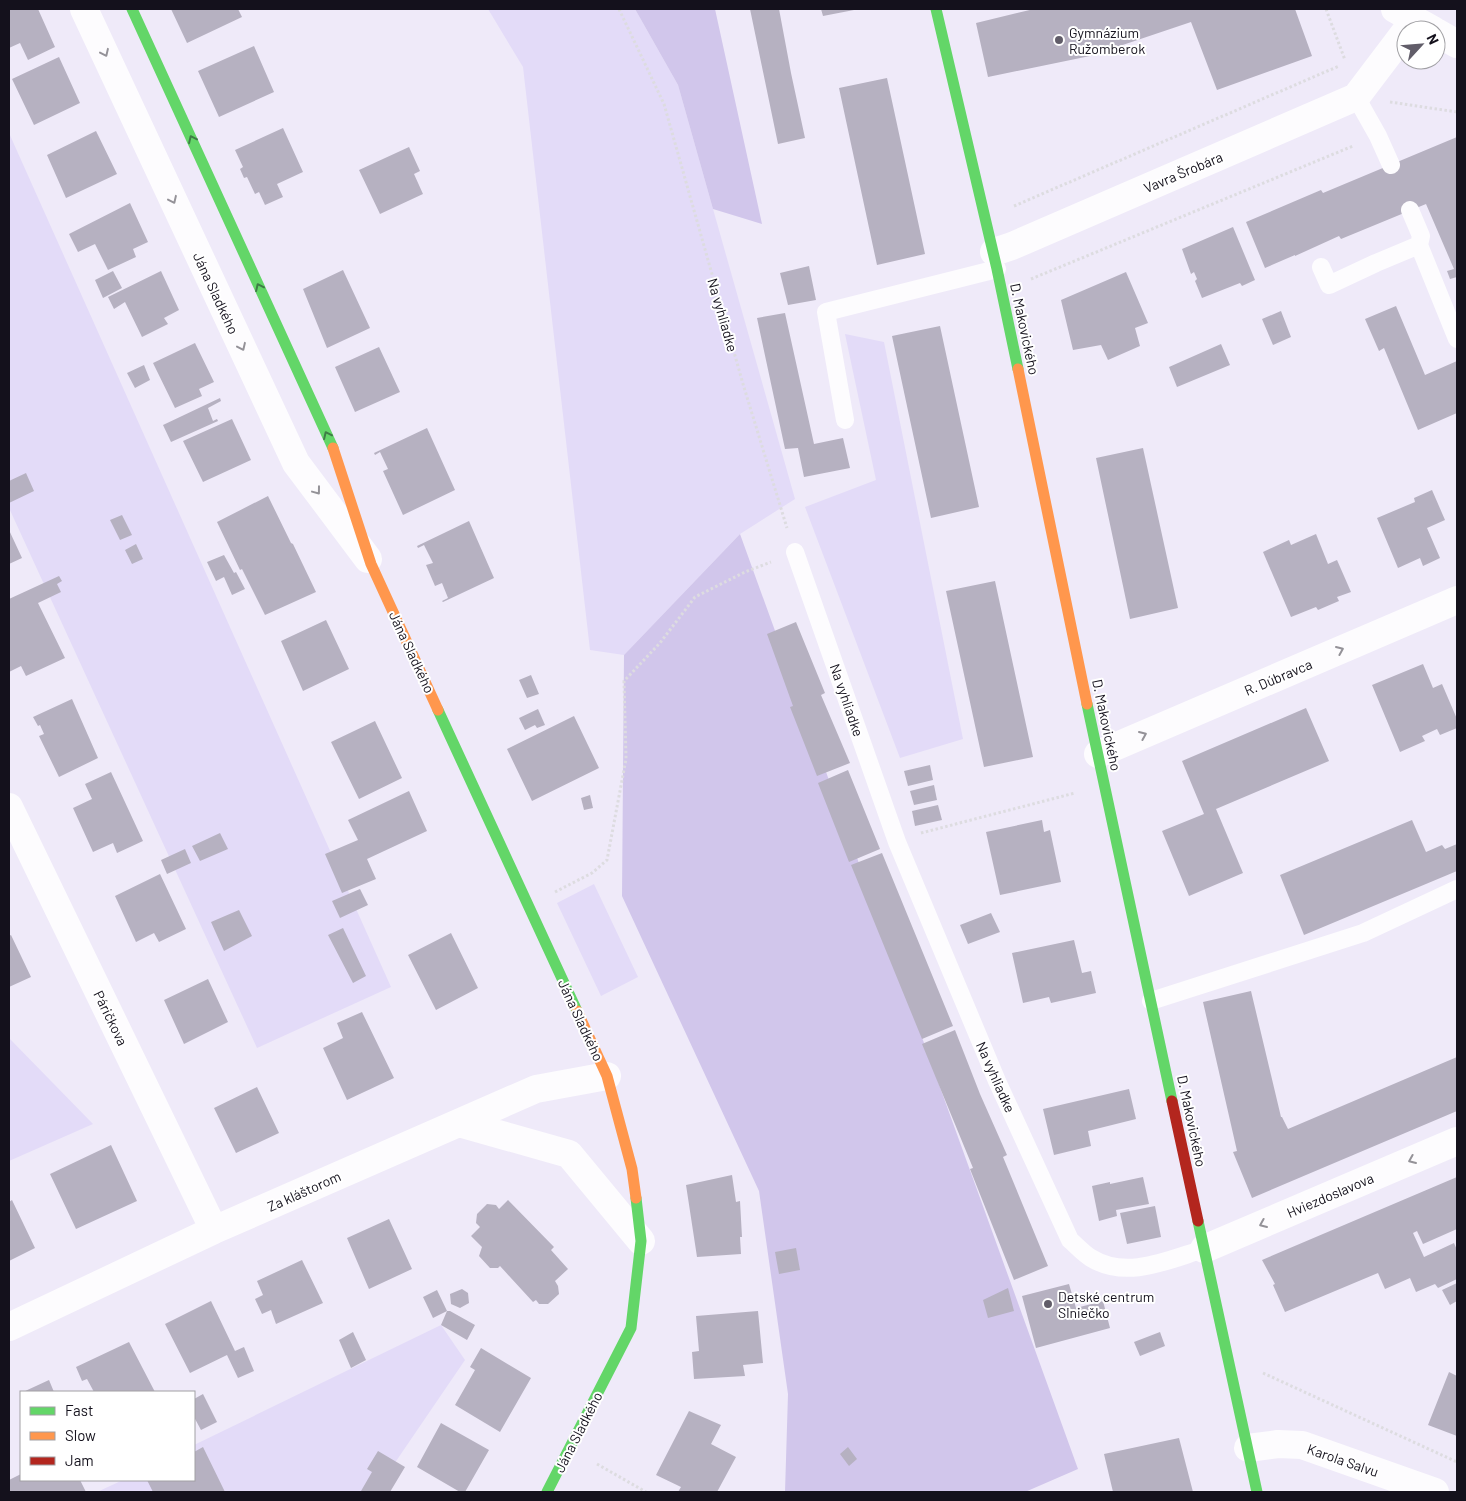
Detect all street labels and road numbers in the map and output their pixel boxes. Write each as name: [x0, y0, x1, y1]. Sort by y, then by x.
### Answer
street label: Vavra Šrobára: [1141, 148, 1225, 196]
street label: Jána Sladkého: [190, 249, 242, 337]
street label: Na vyhliadke: [704, 276, 742, 354]
street label: D. Makovického: [1007, 282, 1043, 376]
street label: Jána Sladkého: [386, 608, 438, 696]
street label: R. Dúbravca: [1242, 655, 1314, 699]
street label: Na vyhliadke: [827, 661, 867, 739]
street label: D. Makovického: [1089, 678, 1125, 772]
street label: Jána Sladkého: [555, 976, 607, 1064]
street label: Páričkova: [90, 988, 132, 1048]
street label: Na vyhliadke: [973, 1039, 1019, 1115]
street label: D. Makovického: [1174, 1074, 1210, 1168]
street label: Za kláštorom: [265, 1167, 343, 1215]
street label: Hviezdoslavova: [1284, 1169, 1376, 1221]
street label: Jána Sladkého: [550, 1389, 606, 1475]
street label: Karola Salvu: [1305, 1440, 1381, 1480]

